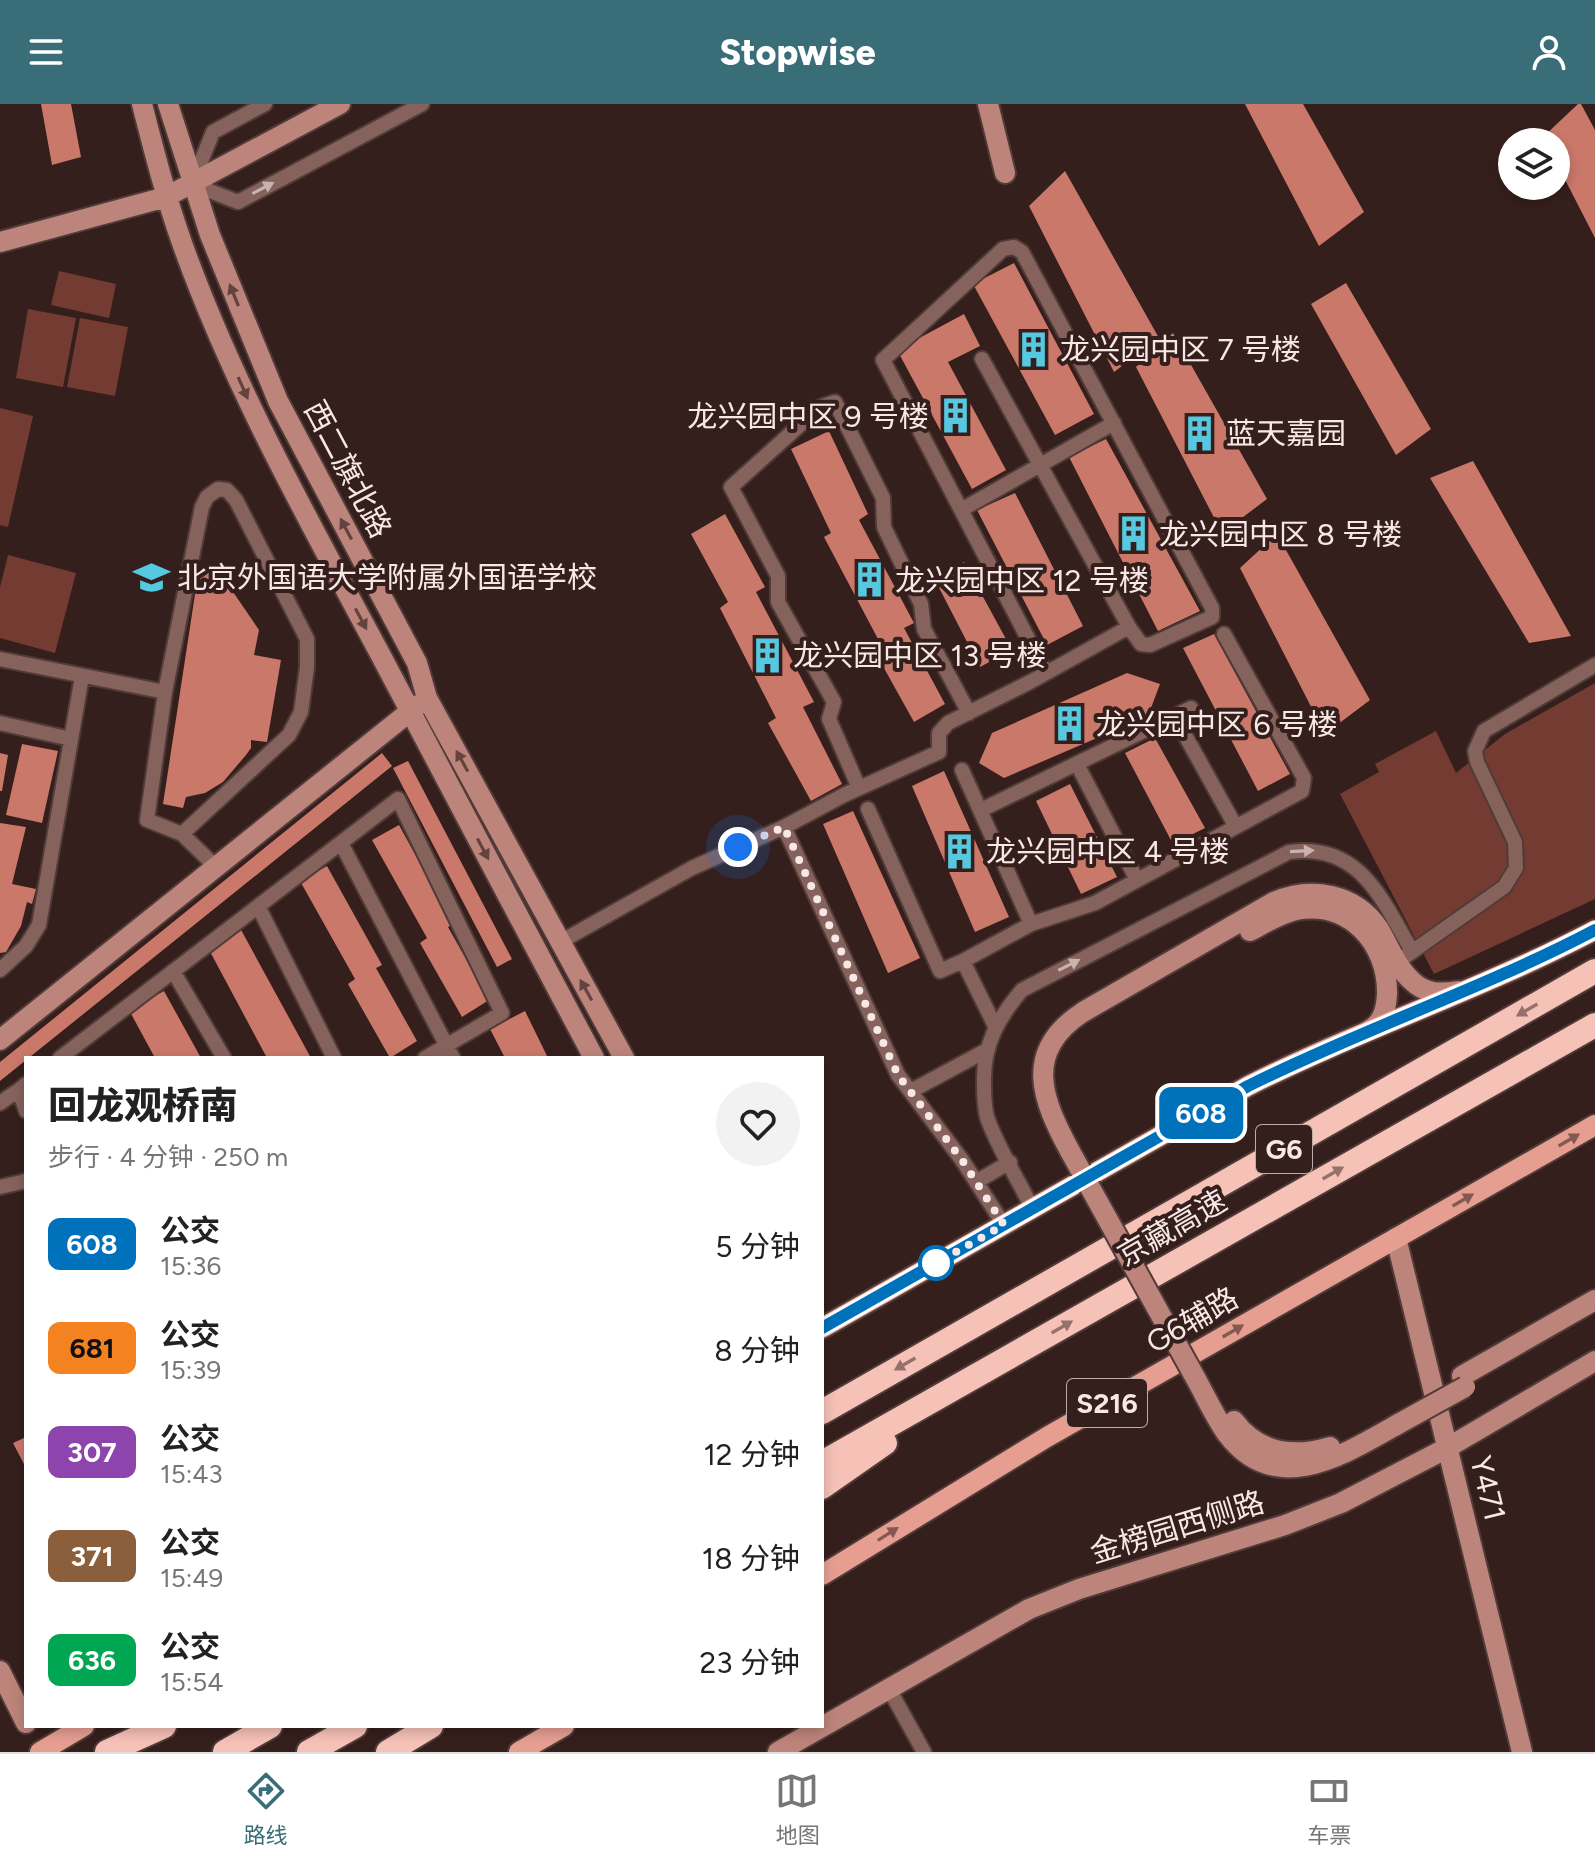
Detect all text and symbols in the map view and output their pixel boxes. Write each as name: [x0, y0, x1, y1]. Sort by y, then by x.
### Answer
icon: menu: [24, 30, 68, 74]
icon: person: [1527, 30, 1571, 74]
text: Stopwise: [719, 31, 876, 74]
map controls: [1498, 128, 1570, 200]
button: layers: [1498, 128, 1570, 200]
one-way arrow: [252, 182, 274, 196]
one-way arrow: [227, 283, 240, 307]
building icon: 龙兴园中区 7 号楼: [1015, 330, 1053, 368]
place label: 龙兴园中区 7 号楼: [1060, 331, 1301, 368]
one-way arrow: [236, 376, 250, 399]
street label: 西二旗北路: [296, 394, 400, 544]
building icon: 龙兴园中区 9 号楼: [936, 397, 974, 435]
place label: 龙兴园中区 9 号楼: [687, 398, 929, 435]
building icon: 蓝天嘉园: [1181, 414, 1219, 452]
place label: 蓝天嘉园: [1226, 415, 1346, 452]
building icon: 龙兴园中区 8 号楼: [1114, 515, 1152, 553]
place label: 龙兴园中区 8 号楼: [1159, 516, 1402, 553]
one-way arrow: [339, 518, 352, 541]
school or university icon: 北京外国语大学附属外国语学校: [132, 558, 170, 596]
place label: 北京外国语大学附属外国语学校: [177, 559, 597, 596]
building icon: 龙兴园中区 12 号楼: [850, 561, 888, 599]
place label: 龙兴园中区 12 号楼: [895, 562, 1149, 599]
one-way arrow: [355, 608, 368, 631]
building icon: 龙兴园中区 13 号楼: [748, 636, 786, 674]
place label: 龙兴园中区 13 号楼: [793, 637, 1047, 674]
building icon: 龙兴园中区 6 号楼: [1051, 705, 1089, 743]
place label: 龙兴园中区 6 号楼: [1096, 706, 1338, 743]
one-way arrow: [455, 750, 468, 773]
your location: [718, 827, 758, 867]
building icon: 龙兴园中区 4 号楼: [941, 832, 979, 870]
place label: 龙兴园中区 4 号楼: [986, 833, 1229, 870]
one-way arrow: [475, 838, 489, 860]
one-way arrow: [1289, 845, 1315, 858]
one-way arrow: [1058, 959, 1081, 972]
one-way arrow: [580, 978, 593, 1001]
one-way arrow: [1516, 1003, 1538, 1017]
button: heart: [716, 1082, 800, 1166]
text: 回龙观桥南: [48, 1083, 238, 1129]
line badge: 608: [1155, 1087, 1247, 1139]
text: 608: [1175, 1096, 1227, 1130]
road number: G6: [1256, 1125, 1312, 1173]
one-way arrow: [1558, 1133, 1580, 1147]
text: 步行 · 4 分钟 · 250 m: [48, 1141, 288, 1173]
one-way arrow: [1322, 1166, 1345, 1180]
street label: 京藏高速: [1111, 1182, 1233, 1274]
one-way arrow: [1452, 1193, 1475, 1207]
text: 公交: [160, 1212, 220, 1249]
text: 608: [66, 1227, 118, 1261]
text: 5 分钟: [715, 1228, 800, 1265]
unlabelled marker: [919, 1246, 953, 1280]
text: 15:36: [160, 1250, 221, 1282]
street label: G6辅路: [1140, 1279, 1244, 1361]
text: 公交: [160, 1316, 220, 1353]
one-way arrow: [1051, 1320, 1074, 1334]
one-way arrow: [1222, 1324, 1244, 1338]
text: 681: [69, 1331, 115, 1365]
text: 8 分钟: [714, 1332, 800, 1369]
text: 15:39: [160, 1354, 221, 1386]
one-way arrow: [894, 1357, 916, 1371]
road number: S216: [1067, 1379, 1147, 1427]
text: 公交: [160, 1420, 220, 1457]
text: 307: [67, 1435, 117, 1469]
text: 12 分钟: [703, 1436, 800, 1473]
street label: Y471: [1462, 1452, 1514, 1524]
text: 15:43: [160, 1458, 223, 1490]
street label: 金榜园西侧路: [1086, 1483, 1268, 1571]
text: 公交: [160, 1524, 220, 1561]
one-way arrow: [877, 1527, 900, 1542]
text: 371: [71, 1539, 113, 1573]
text: 18 分钟: [702, 1540, 800, 1577]
text: 15:49: [160, 1562, 223, 1594]
text: 公交: [160, 1628, 220, 1665]
text: 636: [68, 1643, 116, 1677]
text: 23 分钟: [700, 1644, 800, 1681]
text: 15:54: [160, 1666, 223, 1698]
tab: 路线: [244, 1769, 288, 1849]
tab: 地图: [775, 1769, 819, 1849]
tab: 车票: [1307, 1769, 1351, 1849]

